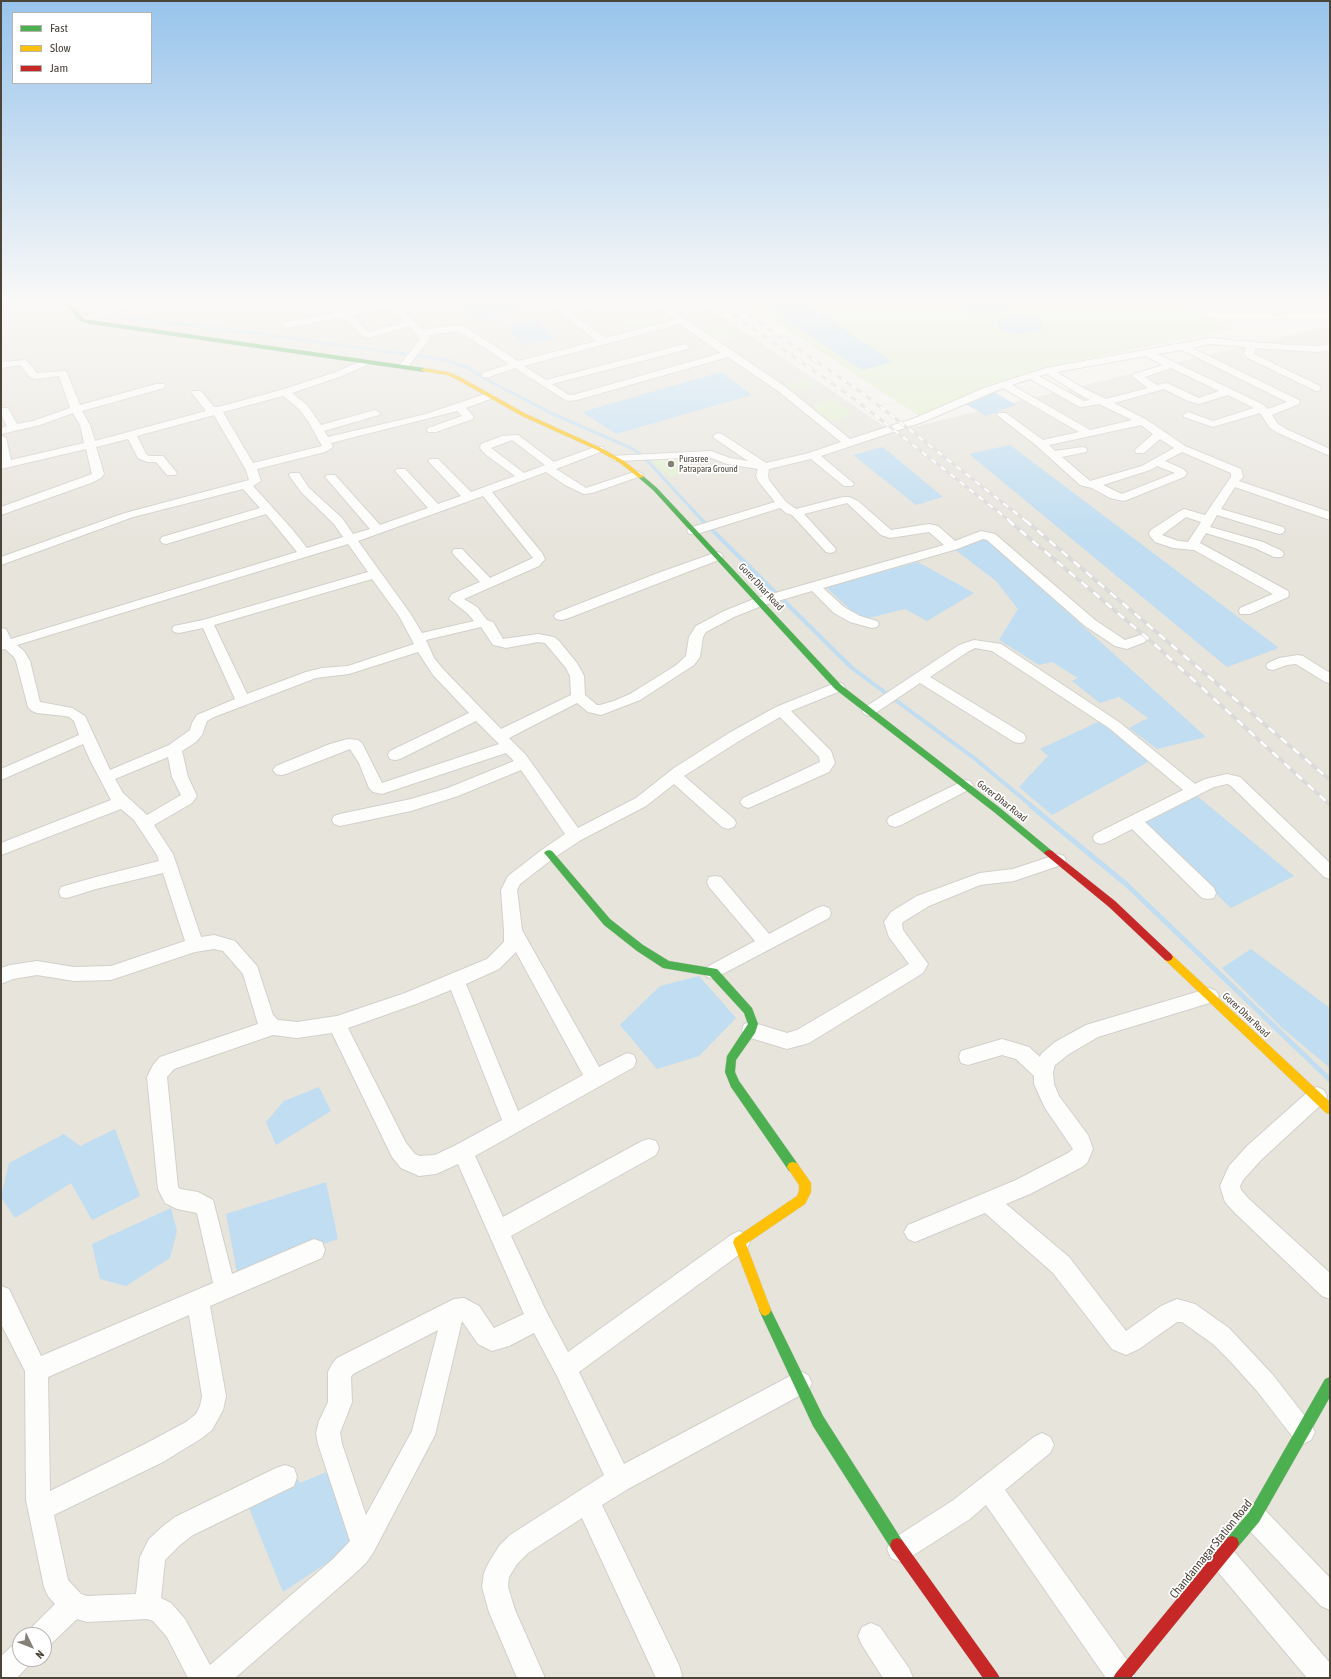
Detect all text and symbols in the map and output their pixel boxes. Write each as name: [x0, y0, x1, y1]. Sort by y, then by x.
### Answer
legend: [12, 12, 152, 84]
text: Fast: [50, 21, 68, 35]
text: Slow: [50, 41, 71, 55]
text: Jam: [50, 61, 68, 75]
place label: Purasree Patrapara Ground: [679, 454, 738, 475]
marker: Purasree Patrapara Ground: [666, 459, 676, 469]
street label: Gorer Dhar Road: [736, 561, 786, 613]
street label: Gorer Dhar Road: [975, 778, 1029, 824]
street label: Gorer Dhar Road: [1220, 990, 1272, 1040]
street label: Chandannagar Station Road: [1167, 1497, 1255, 1601]
north arrow: [12, 1627, 52, 1667]
text: N: [33, 1648, 47, 1661]

